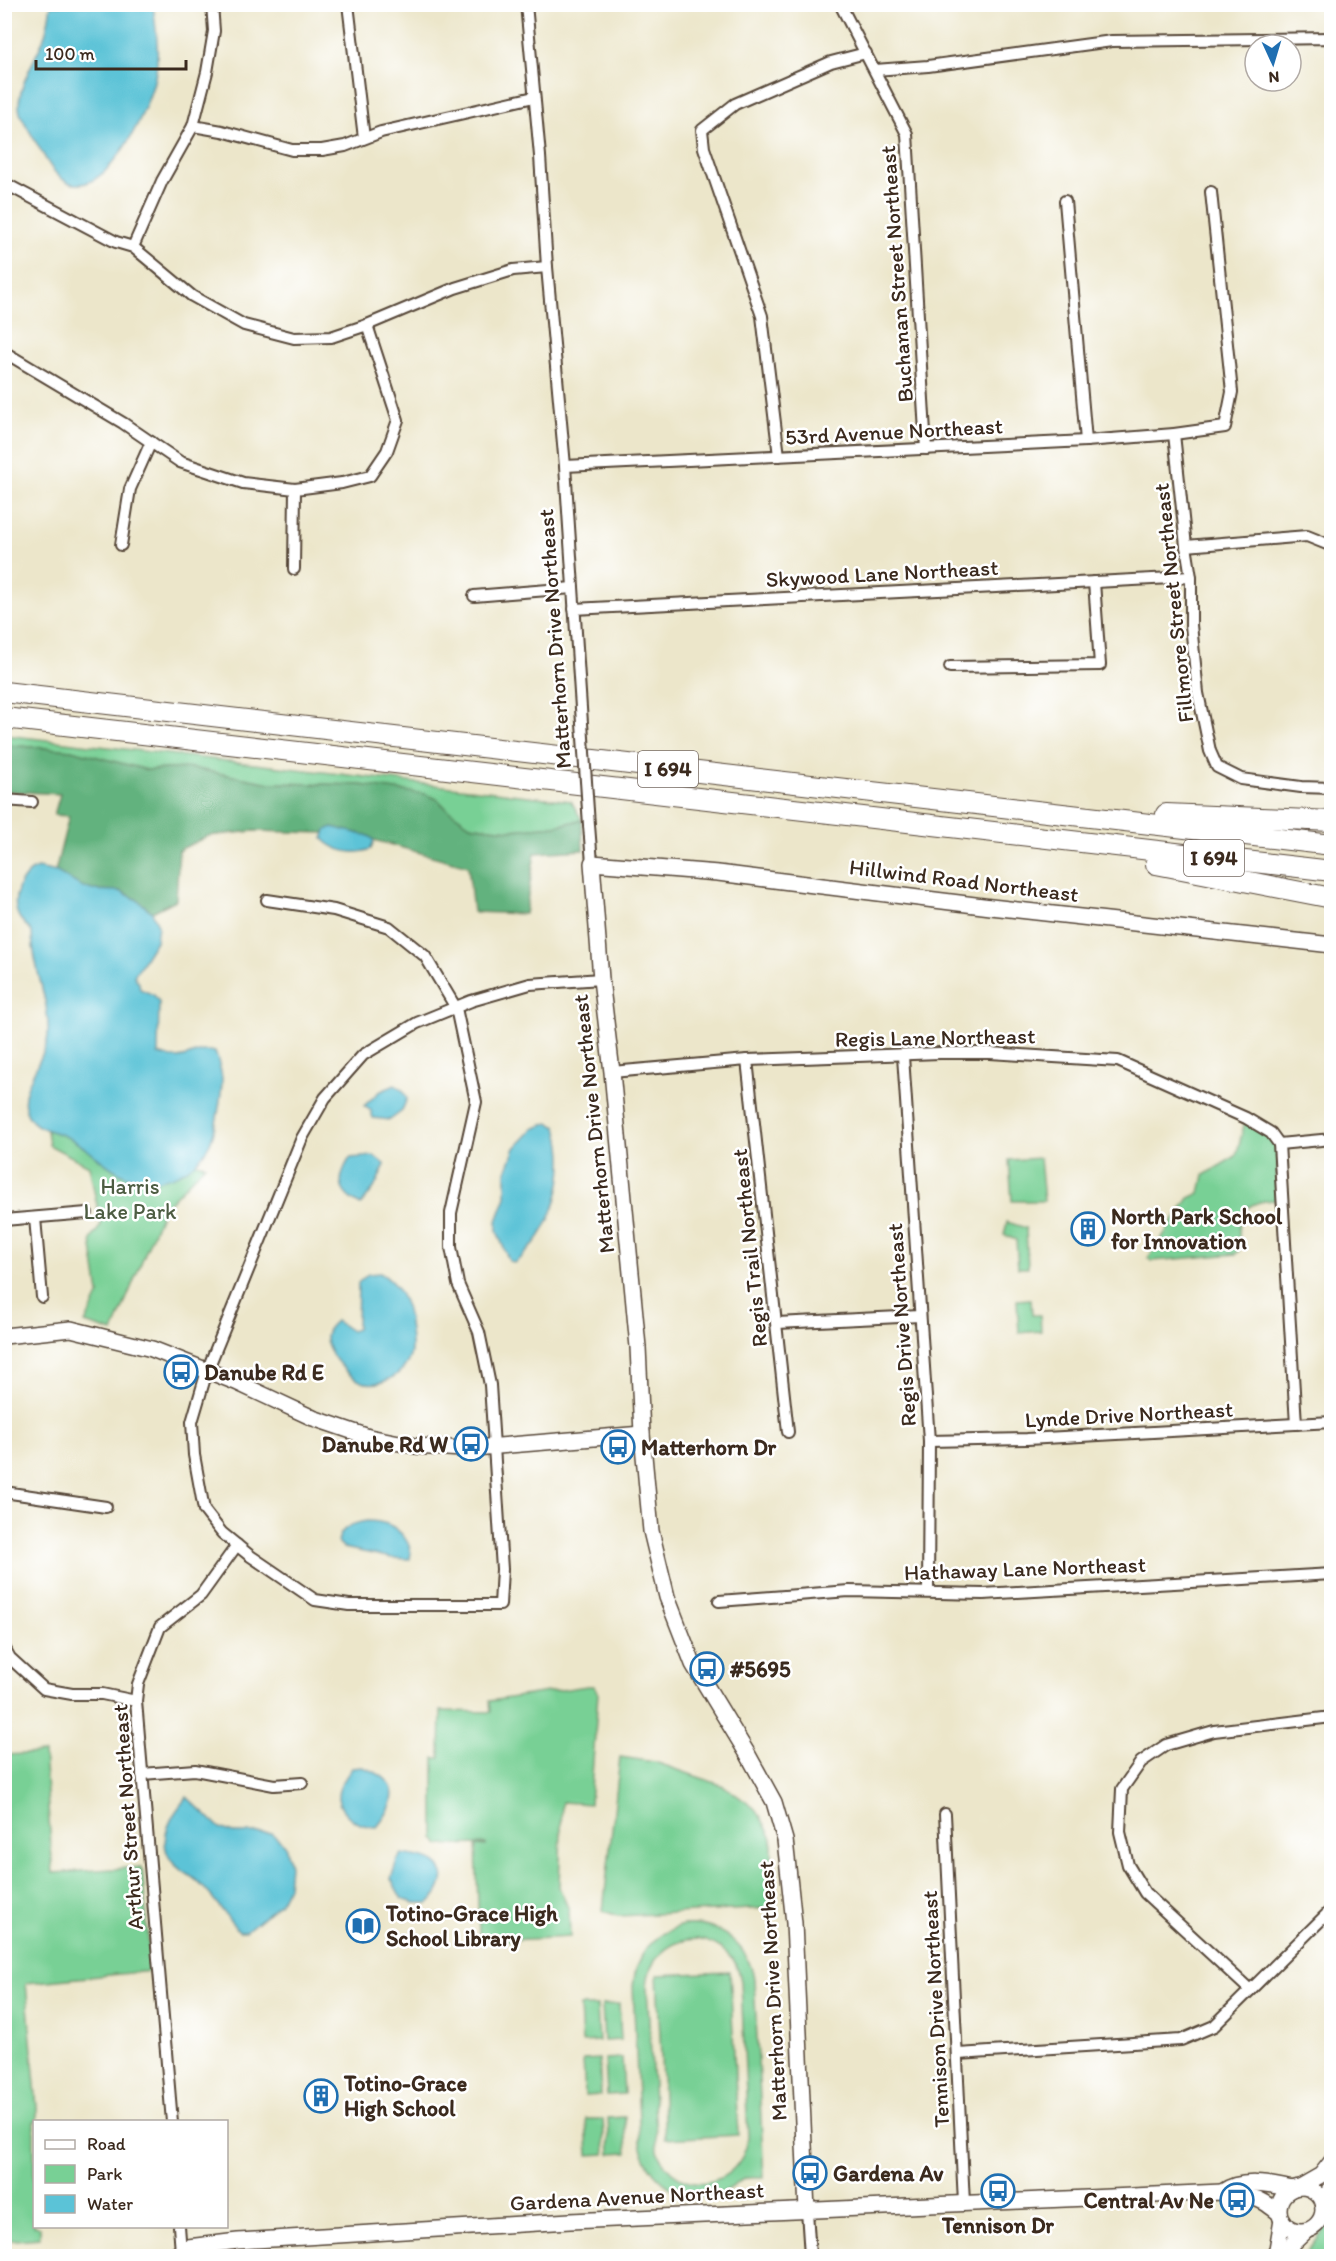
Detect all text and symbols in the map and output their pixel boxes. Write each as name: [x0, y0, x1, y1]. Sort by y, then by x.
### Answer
scale bar: [36, 33, 186, 71]
north arrow: [1243, 33, 1303, 93]
text: 100 m: [45, 43, 95, 65]
text: N: [1268, 68, 1280, 87]
street label: Buchanan Street Northeast: [874, 145, 919, 403]
street label: 53rd Avenue Northeast: [784, 412, 1004, 451]
street label: Fillmore Street Northeast: [1147, 482, 1200, 724]
street label: Matterhorn Drive Northeast: [532, 508, 577, 770]
street label: Skywood Lane Northeast: [765, 554, 999, 593]
road number: I 694: [638, 751, 698, 787]
road number: I 694: [1184, 840, 1244, 876]
street label: Hillwind Road Northeast: [848, 853, 1080, 908]
street label: Matterhorn Drive Northeast: [566, 993, 621, 1255]
street label: Regis Lane Northeast: [835, 1022, 1035, 1053]
street label: Regis Trail Northeast: [726, 1147, 773, 1348]
park label: Harris Lake Park: [84, 1173, 177, 1225]
place label: North Park School for Innovation: [1111, 1203, 1283, 1255]
building icon: North Park School for Innovation: [1070, 1211, 1106, 1247]
street label: Regis Drive Northeast: [881, 1222, 922, 1428]
bus stop icon: Danube Rd E: [163, 1354, 199, 1390]
place label: Danube Rd E: [204, 1359, 324, 1386]
street label: Lynde Drive Northeast: [1024, 1396, 1234, 1433]
bus stop icon: Danube Rd W: [453, 1426, 489, 1462]
bus stop icon: Matterhorn Dr: [600, 1429, 636, 1465]
place label: Danube Rd W: [322, 1431, 448, 1458]
place label: Matterhorn Dr: [641, 1434, 777, 1461]
street label: Hathaway Lane Northeast: [904, 1551, 1146, 1586]
bus stop icon: #5695: [689, 1651, 725, 1687]
place label: #5695: [729, 1656, 791, 1683]
street label: Arthur Street Northeast: [106, 1703, 149, 1931]
street label: Matterhorn Drive Northeast: [752, 1860, 793, 2122]
street label: Tennison Drive Northeast: [916, 1890, 955, 2128]
place label: Totino-Grace High School Library: [385, 1900, 558, 1952]
library icon: Totino-Grace High School Library: [345, 1908, 381, 1944]
place label: Totino-Grace High School: [343, 2070, 467, 2122]
building icon: Totino-Grace High School: [303, 2078, 339, 2114]
legend: [33, 2120, 228, 2228]
text: Road: [87, 2133, 126, 2155]
bus stop icon: Gardena Av: [792, 2155, 828, 2191]
place label: Gardena Av: [833, 2160, 944, 2187]
text: Park: [87, 2163, 122, 2185]
bus stop icon: Tennison Dr: [980, 2173, 1016, 2209]
street label: Gardena Avenue Northeast: [509, 2176, 765, 2217]
bus stop icon: Central Av Ne: [1219, 2182, 1255, 2218]
place label: Central Av Ne: [1083, 2187, 1214, 2214]
text: Water: [87, 2193, 133, 2215]
place label: Tennison Dr: [941, 2212, 1055, 2239]

